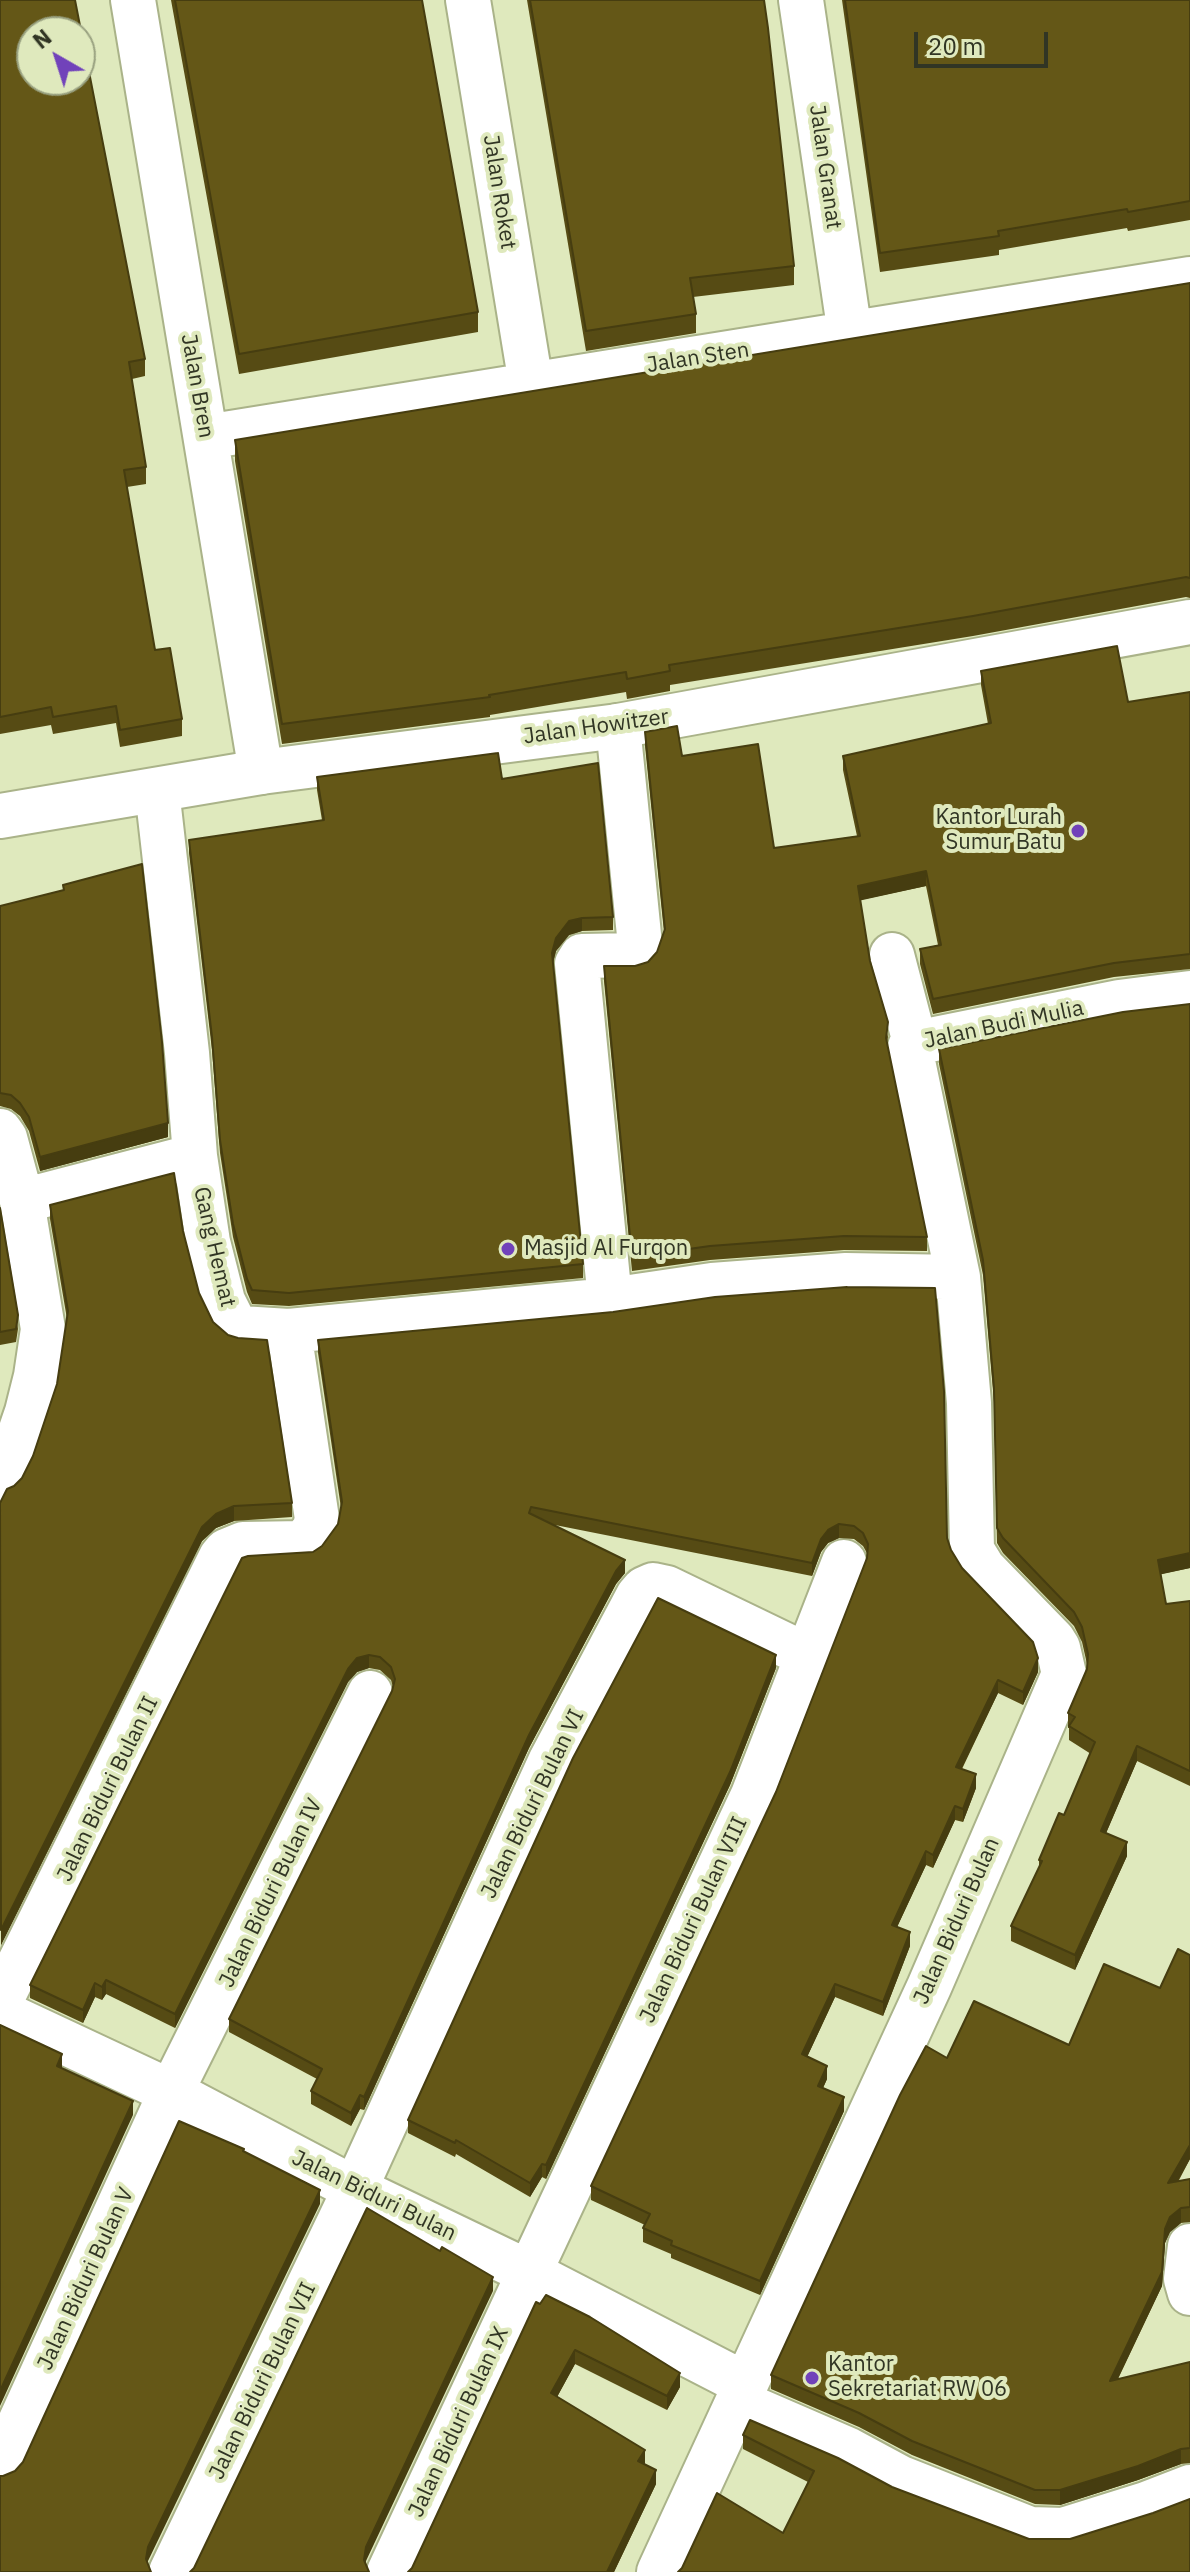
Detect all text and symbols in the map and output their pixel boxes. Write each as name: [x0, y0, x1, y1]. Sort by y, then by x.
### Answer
north arrow: [16, 16, 96, 96]
scale bar: [918, 16, 1052, 66]
text: N: [27, 22, 57, 55]
text: 20 m: [928, 30, 983, 62]
street label: Jalan Granat: [803, 103, 847, 231]
street label: Jalan Roket: [477, 133, 521, 251]
street label: Jalan Bren: [175, 332, 219, 440]
street label: Jalan Sten: [645, 337, 751, 379]
street label: Jalan Howitzer: [522, 704, 670, 750]
place label: Kantor Lurah Sumur Batu: [935, 805, 1062, 856]
marker: Kantor Lurah Sumur Batu: [1069, 822, 1087, 840]
street label: Jalan Budi Mulia: [922, 995, 1086, 1055]
street label: Gang Hemat: [187, 1184, 241, 1310]
place label: Masjid Al Furqon: [524, 1236, 688, 1262]
marker: Masjid Al Furqon: [499, 1240, 517, 1258]
street label: Jalan Biduri Bulan II: [52, 1692, 164, 1886]
street label: Jalan Biduri Bulan VI: [476, 1705, 590, 1903]
street label: Jalan Biduri Bulan IV: [214, 1794, 328, 1992]
street label: Jalan Biduri Bulan VIII: [635, 1813, 753, 2027]
street label: Jalan Biduri Bulan: [908, 1834, 1006, 2008]
street label: Jalan Biduri Bulan: [288, 2145, 460, 2247]
street label: Jalan Biduri Bulan V: [32, 2184, 140, 2374]
street label: Jalan Biduri Bulan VII: [204, 2278, 322, 2484]
street label: Jalan Biduri Bulan IX: [403, 2323, 515, 2521]
place label: Kantor Sekretariat RW 06: [828, 2352, 1007, 2404]
marker: Kantor Sekretariat RW 06: [803, 2369, 821, 2387]

